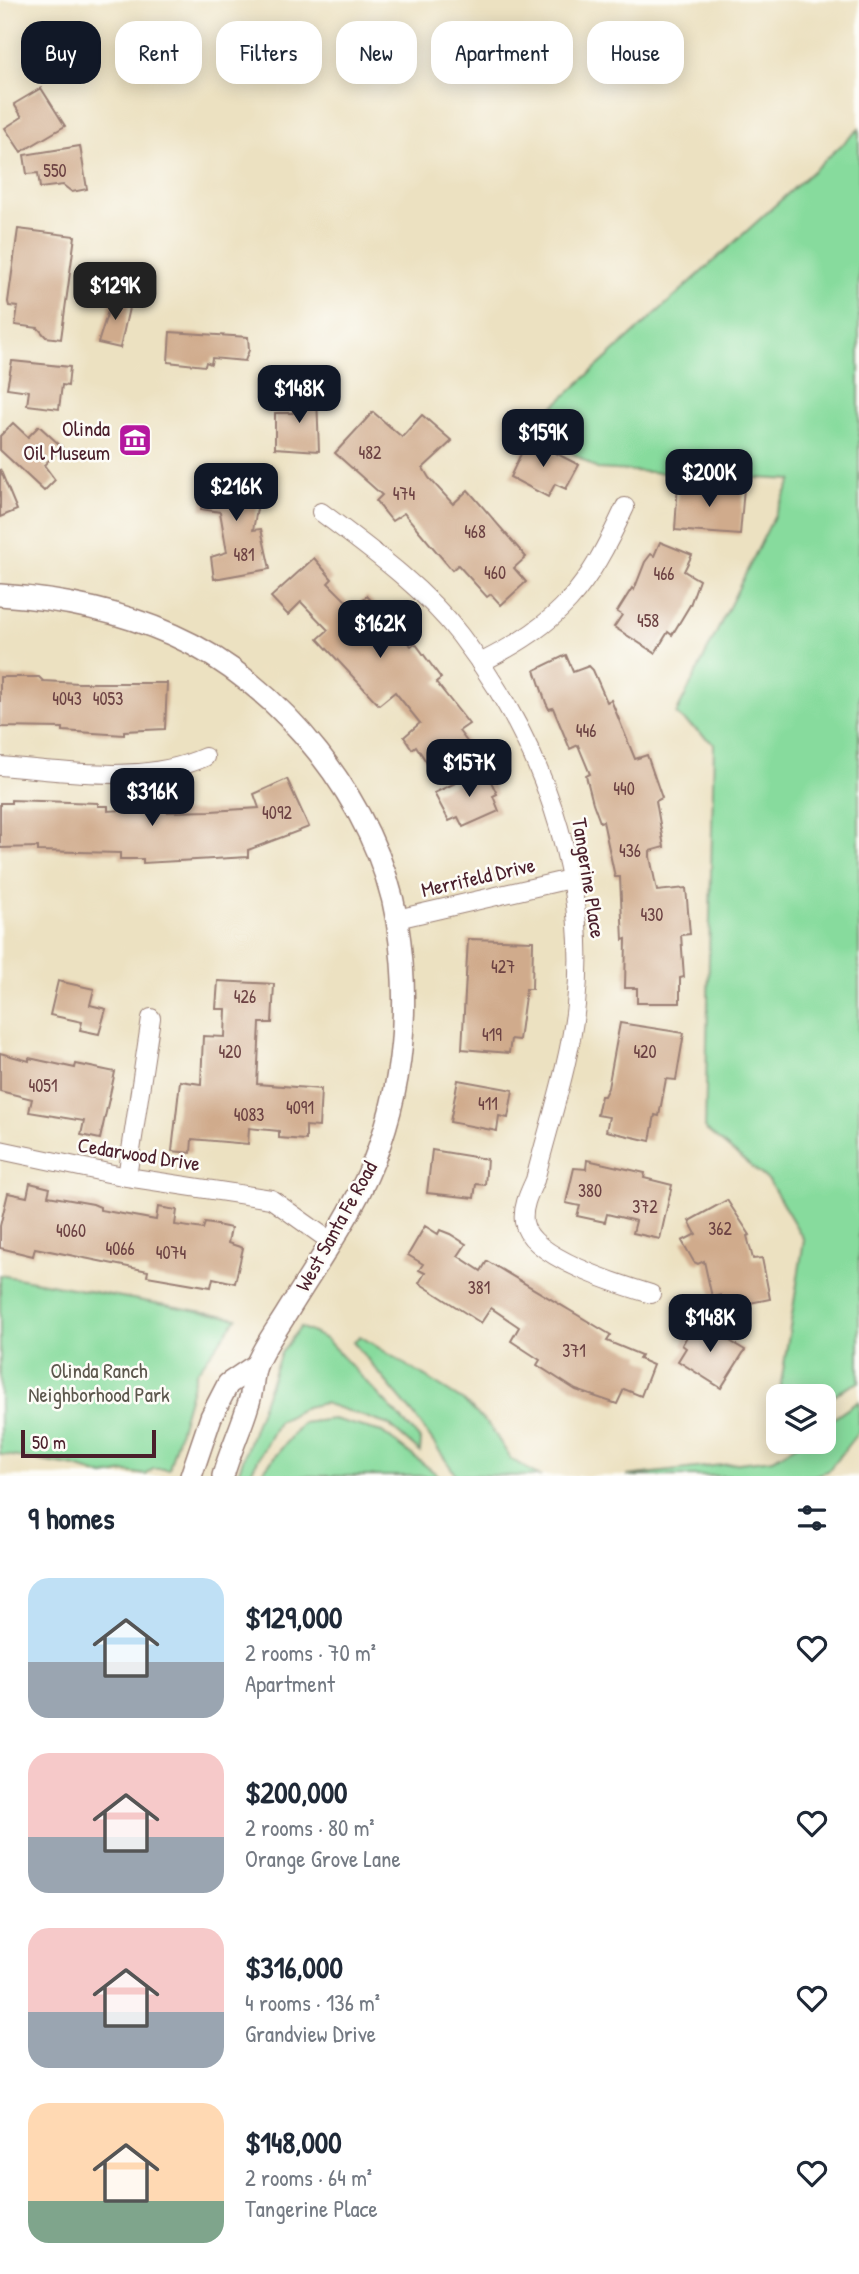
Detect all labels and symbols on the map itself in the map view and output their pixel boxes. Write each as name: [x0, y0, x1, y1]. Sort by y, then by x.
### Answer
house number: 550: [43, 158, 67, 183]
pin: $129K: [66, 262, 164, 322]
pin: $148K: [250, 366, 348, 425]
pin: $159K: [494, 410, 592, 469]
place label: Olinda Oil Museum: [23, 414, 110, 467]
museum icon: Olinda Oil Museum: [116, 421, 154, 459]
house number: 482: [359, 440, 382, 465]
pin: $200K: [660, 449, 758, 509]
pin: $216K: [187, 463, 285, 523]
house number: 474: [393, 481, 415, 506]
house number: 468: [464, 519, 486, 544]
house number: 481: [233, 542, 255, 567]
house number: 460: [484, 560, 506, 585]
house number: 466: [653, 561, 675, 586]
pin: $162K: [331, 600, 429, 660]
house number: 458: [637, 608, 659, 633]
house number: 4043: [52, 686, 82, 711]
house number: 4053: [93, 686, 123, 711]
house number: 446: [576, 718, 596, 743]
pin: $157K: [420, 740, 518, 799]
pin: $316K: [103, 768, 201, 828]
house number: 440: [613, 776, 635, 801]
house number: 4092: [262, 800, 292, 825]
street label: Tangerine Place: [565, 816, 613, 940]
house number: 436: [619, 838, 641, 863]
street label: Merrifeld Drive: [418, 850, 538, 904]
house number: 430: [641, 902, 663, 927]
house number: 427: [491, 954, 515, 979]
house number: 426: [234, 984, 256, 1009]
house number: 419: [482, 1022, 502, 1047]
house number: 420: [218, 1039, 242, 1064]
house number: 420: [633, 1039, 657, 1064]
house number: 4051: [29, 1073, 57, 1098]
house number: 411: [478, 1091, 498, 1116]
house number: 4091: [286, 1095, 314, 1120]
house number: 4083: [234, 1102, 264, 1127]
street label: Cedarwood Drive: [76, 1130, 202, 1178]
street label: West Santa Fe Road: [288, 1156, 384, 1296]
house number: 380: [578, 1178, 602, 1203]
house number: 372: [632, 1194, 658, 1219]
house number: 362: [708, 1216, 732, 1241]
house number: 4060: [56, 1218, 86, 1243]
house number: 4066: [105, 1236, 135, 1261]
house number: 4074: [156, 1240, 186, 1265]
house number: 381: [468, 1275, 490, 1300]
pin: $148K: [661, 1294, 759, 1354]
house number: 371: [562, 1338, 586, 1363]
park label: Olinda Ranch Neighborhood Park: [28, 1356, 170, 1409]
scale bar: [21, 1427, 156, 1459]

